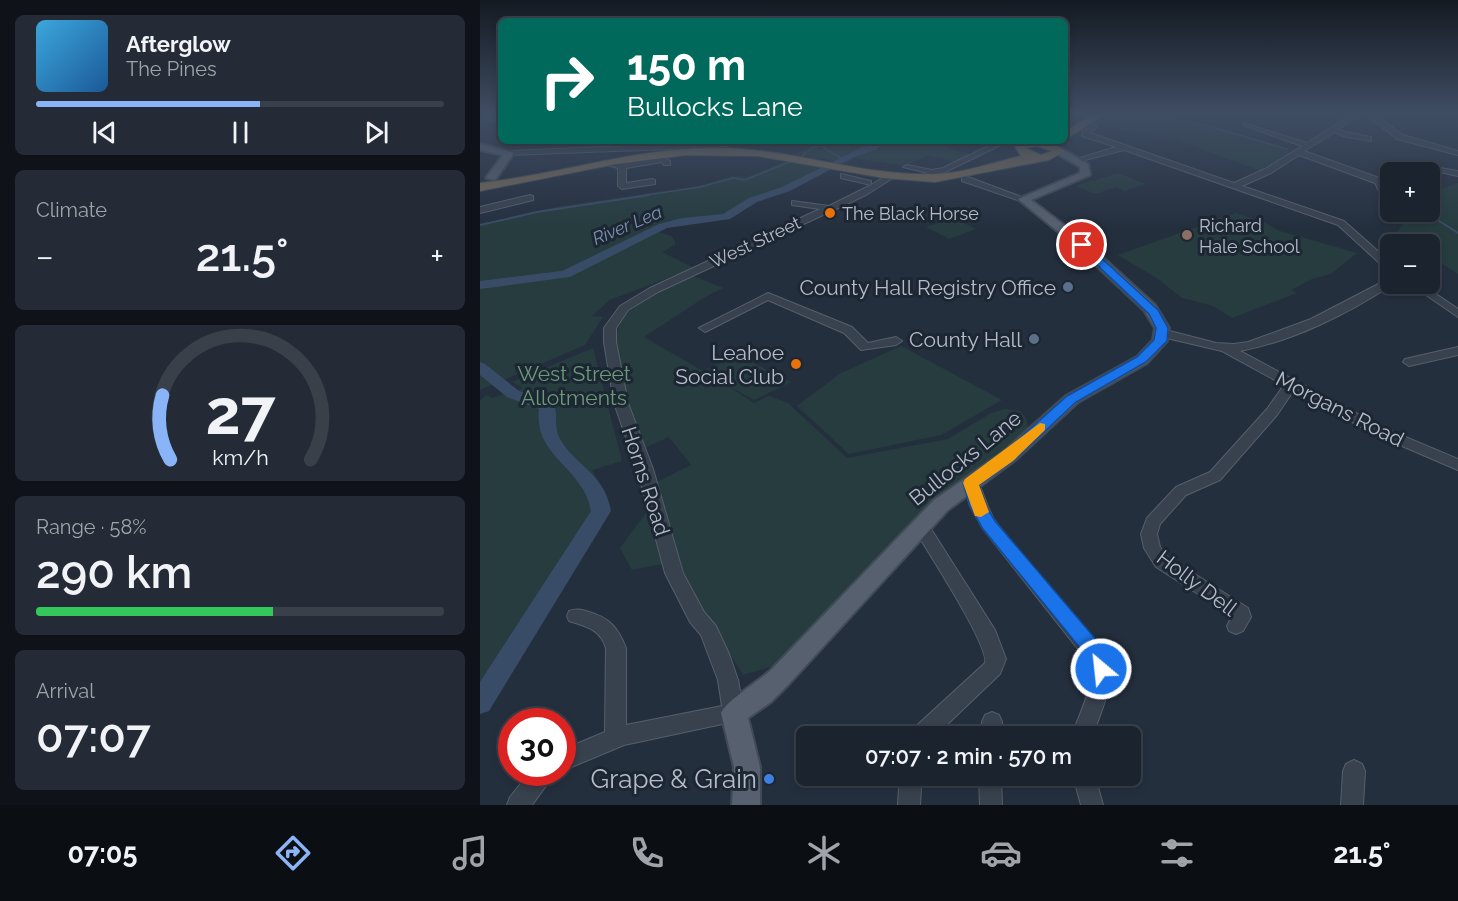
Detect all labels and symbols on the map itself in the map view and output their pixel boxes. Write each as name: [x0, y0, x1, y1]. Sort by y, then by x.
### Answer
water label: River Lea: [589, 201, 665, 249]
place label: The Black Horse: [842, 203, 979, 224]
marker: The Black Horse: [823, 206, 837, 220]
street label: West Street: [706, 212, 804, 272]
place label: Richard Hale School: [1199, 215, 1300, 257]
pin: [1056, 219, 1107, 270]
marker: Richard Hale School: [1180, 228, 1194, 242]
place label: County Hall Registry Office: [799, 275, 1056, 300]
marker: County Hall Registry Office: [1061, 280, 1075, 294]
place label: County Hall: [909, 327, 1022, 352]
marker: County Hall: [1027, 332, 1041, 346]
place label: Leahoe Social Club: [675, 340, 784, 389]
marker: Leahoe Social Club: [789, 357, 803, 371]
park label: West Street Allotments: [517, 361, 631, 410]
street label: Morgans Road: [1272, 366, 1408, 452]
street label: Bullocks Lane: [904, 405, 1026, 511]
street label: Horns Road: [617, 423, 675, 539]
street label: Holly Dell: [1152, 545, 1242, 621]
position arrow: [1069, 637, 1133, 701]
speed limit sign: 30: [498, 708, 576, 786]
place label: Grape & Grain: [591, 764, 757, 794]
marker: Grape & Grain: [762, 772, 776, 786]

